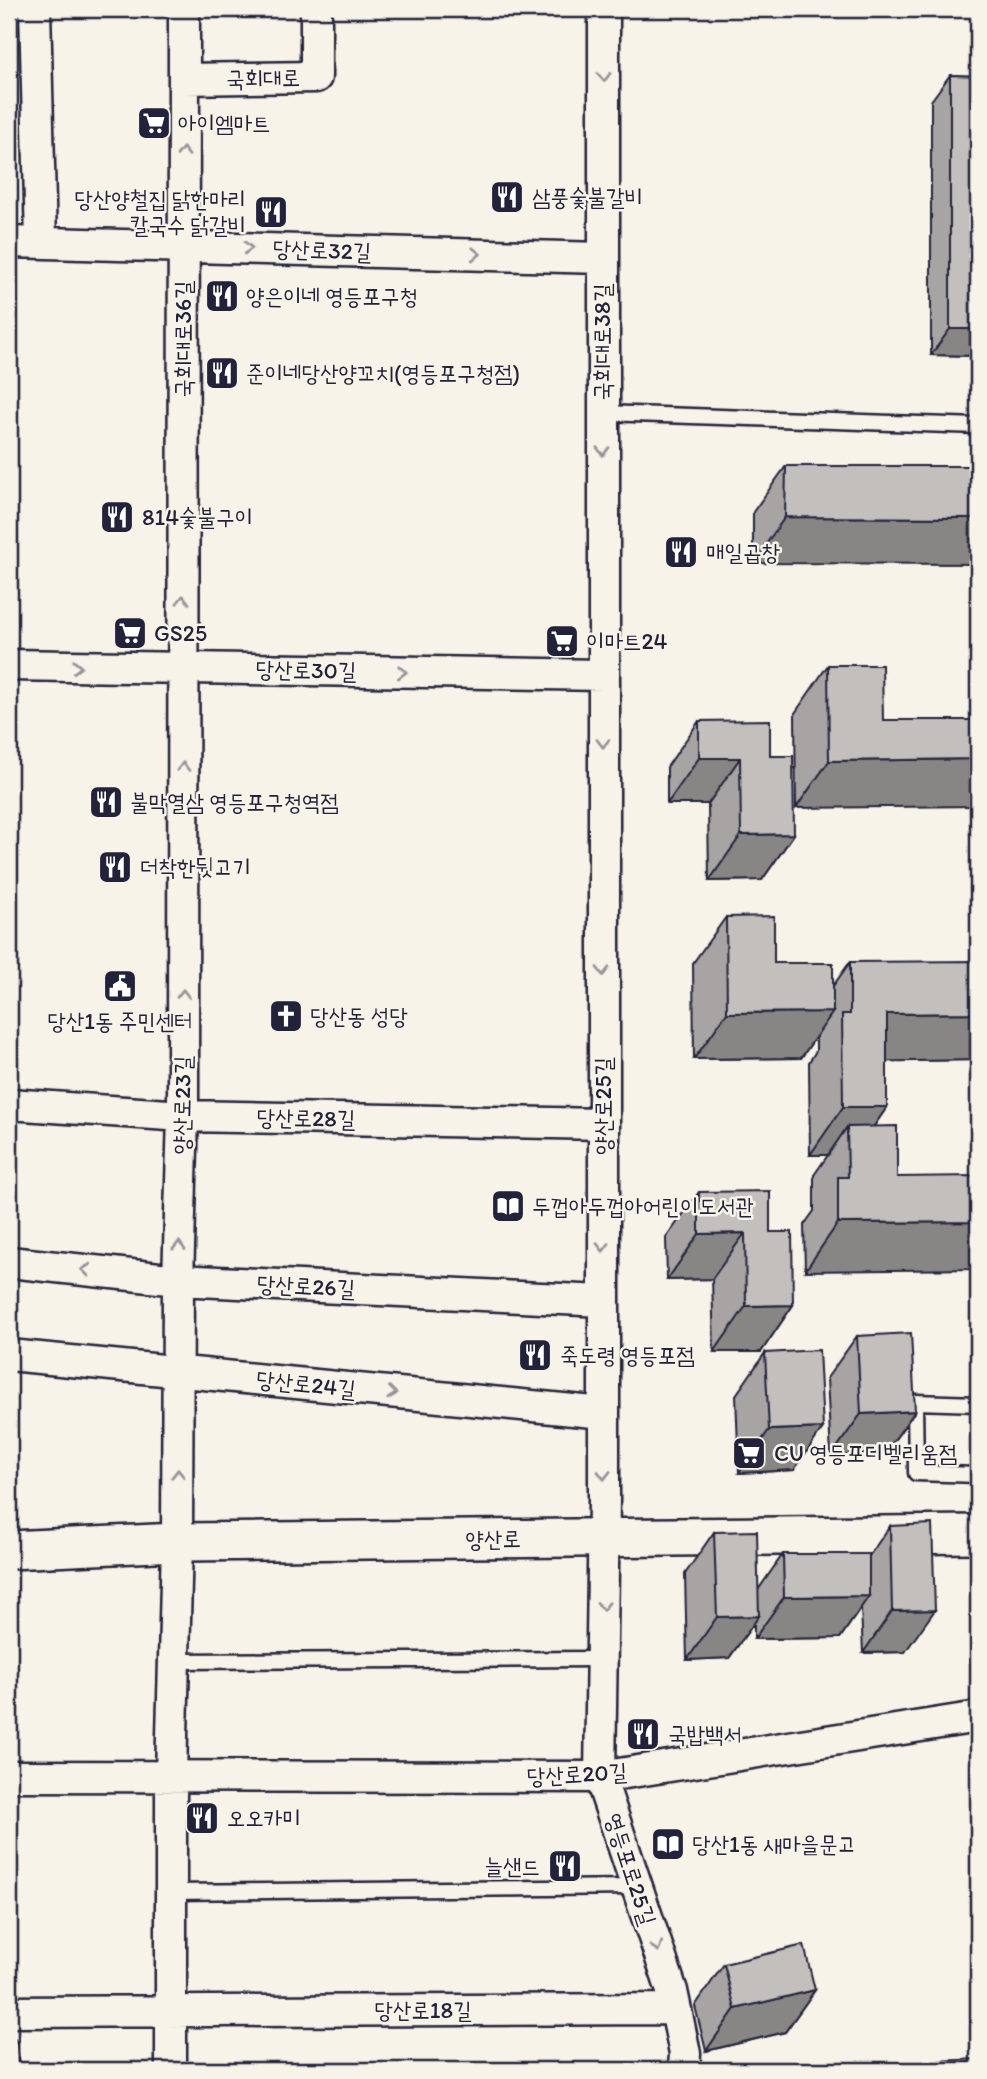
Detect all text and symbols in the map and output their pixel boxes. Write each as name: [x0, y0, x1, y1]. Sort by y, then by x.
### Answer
street label: 국회대로: [226, 63, 300, 93]
one-way arrow: [596, 72, 612, 83]
supermarket icon: 아이엠마트: [135, 104, 173, 142]
place label: 아이엠마트: [178, 109, 271, 137]
one-way arrow: [175, 146, 191, 157]
restaurant icon: 삼풍숯불갈비: [488, 178, 526, 216]
place label: 삼풍숯불갈비: [532, 183, 643, 211]
place label: 당산양철집 닭한마리 칼국수 닭갈비: [74, 185, 246, 239]
restaurant icon: 당산양철집 닭한마리 칼국수 닭갈비: [252, 193, 290, 231]
street label: 당산로32길: [272, 234, 372, 266]
one-way arrow: [243, 240, 254, 255]
one-way arrow: [471, 247, 482, 262]
restaurant icon: 양은이네 영등포구청: [203, 277, 241, 315]
street label: 국회대로36길: [169, 280, 197, 398]
place label: 양은이네 영등포구청: [246, 282, 418, 310]
street label: 국회대로38길: [588, 283, 616, 401]
restaurant icon: 준이네당산양꼬치(영등포구청점): [203, 354, 241, 392]
place label: 준이네당산양꼬치(영등포구청점): [246, 359, 520, 387]
one-way arrow: [595, 447, 611, 457]
restaurant icon: 814숯불구이: [98, 498, 136, 536]
place label: 814숯불구이: [142, 503, 253, 531]
restaurant icon: 매일곱창: [662, 533, 700, 571]
place label: 매일곱창: [706, 538, 781, 566]
one-way arrow: [175, 594, 191, 605]
supermarket icon: GS25: [111, 614, 149, 652]
place label: GS25: [154, 619, 207, 647]
supermarket icon: 이마트24: [543, 622, 581, 660]
place label: 이마트24: [586, 627, 668, 655]
street label: 당산로30길: [255, 655, 357, 685]
one-way arrow: [72, 659, 83, 674]
one-way arrow: [398, 664, 408, 680]
one-way arrow: [595, 738, 611, 749]
one-way arrow: [175, 761, 191, 772]
restaurant icon: 불막열삼 영등포구청역점: [87, 783, 125, 821]
place label: 불막열삼 영등포구청역점: [130, 788, 339, 816]
restaurant icon: 더착한뒷고기: [96, 848, 134, 886]
place label: 더착한뒷고기: [140, 853, 251, 881]
one-way arrow: [595, 966, 611, 976]
public building icon: 당산1동 주민센터: [101, 967, 139, 1005]
one-way arrow: [175, 989, 191, 999]
church icon: 당산동 성당: [267, 997, 305, 1035]
place label: 당산동 성당: [310, 1002, 408, 1030]
place label: 당산1동 주민센터: [47, 1007, 193, 1035]
street label: 양산로23길: [167, 1055, 197, 1155]
street label: 양산로25길: [589, 1057, 617, 1155]
street label: 당산로28길: [256, 1103, 356, 1133]
library icon: 두껍아두껍아어린이도서관: [489, 1187, 527, 1225]
place label: 두껍아두껍아어린이도서관: [532, 1192, 754, 1220]
one-way arrow: [172, 1241, 187, 1252]
one-way arrow: [595, 1242, 611, 1253]
one-way arrow: [80, 1263, 91, 1278]
street label: 당산로26길: [256, 1269, 356, 1303]
restaurant icon: 죽도령 영등포점: [516, 1336, 554, 1374]
place label: 죽도령 영등포점: [560, 1341, 695, 1369]
street label: 당산로24길: [255, 1365, 357, 1403]
one-way arrow: [386, 1385, 398, 1400]
supermarket icon: CU 영등포디벨리움점: [730, 1434, 768, 1472]
place label: CU 영등포디벨리움점: [774, 1439, 957, 1467]
one-way arrow: [170, 1468, 186, 1479]
one-way arrow: [596, 1470, 612, 1480]
street label: 양산로: [465, 1525, 521, 1553]
one-way arrow: [595, 1601, 611, 1612]
restaurant icon: 국밥백서: [624, 1715, 662, 1753]
place label: 국밥백서: [668, 1720, 742, 1748]
street label: 당산로20길: [526, 1757, 628, 1791]
restaurant icon: 오오카미: [183, 1799, 221, 1837]
place label: 오오카미: [227, 1804, 301, 1832]
street label: 영등포로25길: [600, 1809, 662, 1929]
library icon: 당산1동 새마을문고: [649, 1825, 687, 1863]
place label: 당산1동 새마을문고: [692, 1830, 856, 1858]
restaurant icon: 늘샌드: [546, 1847, 584, 1885]
place label: 늘샌드: [484, 1852, 540, 1880]
one-way arrow: [649, 1940, 663, 1952]
street label: 당산로18길: [374, 1996, 472, 2024]

